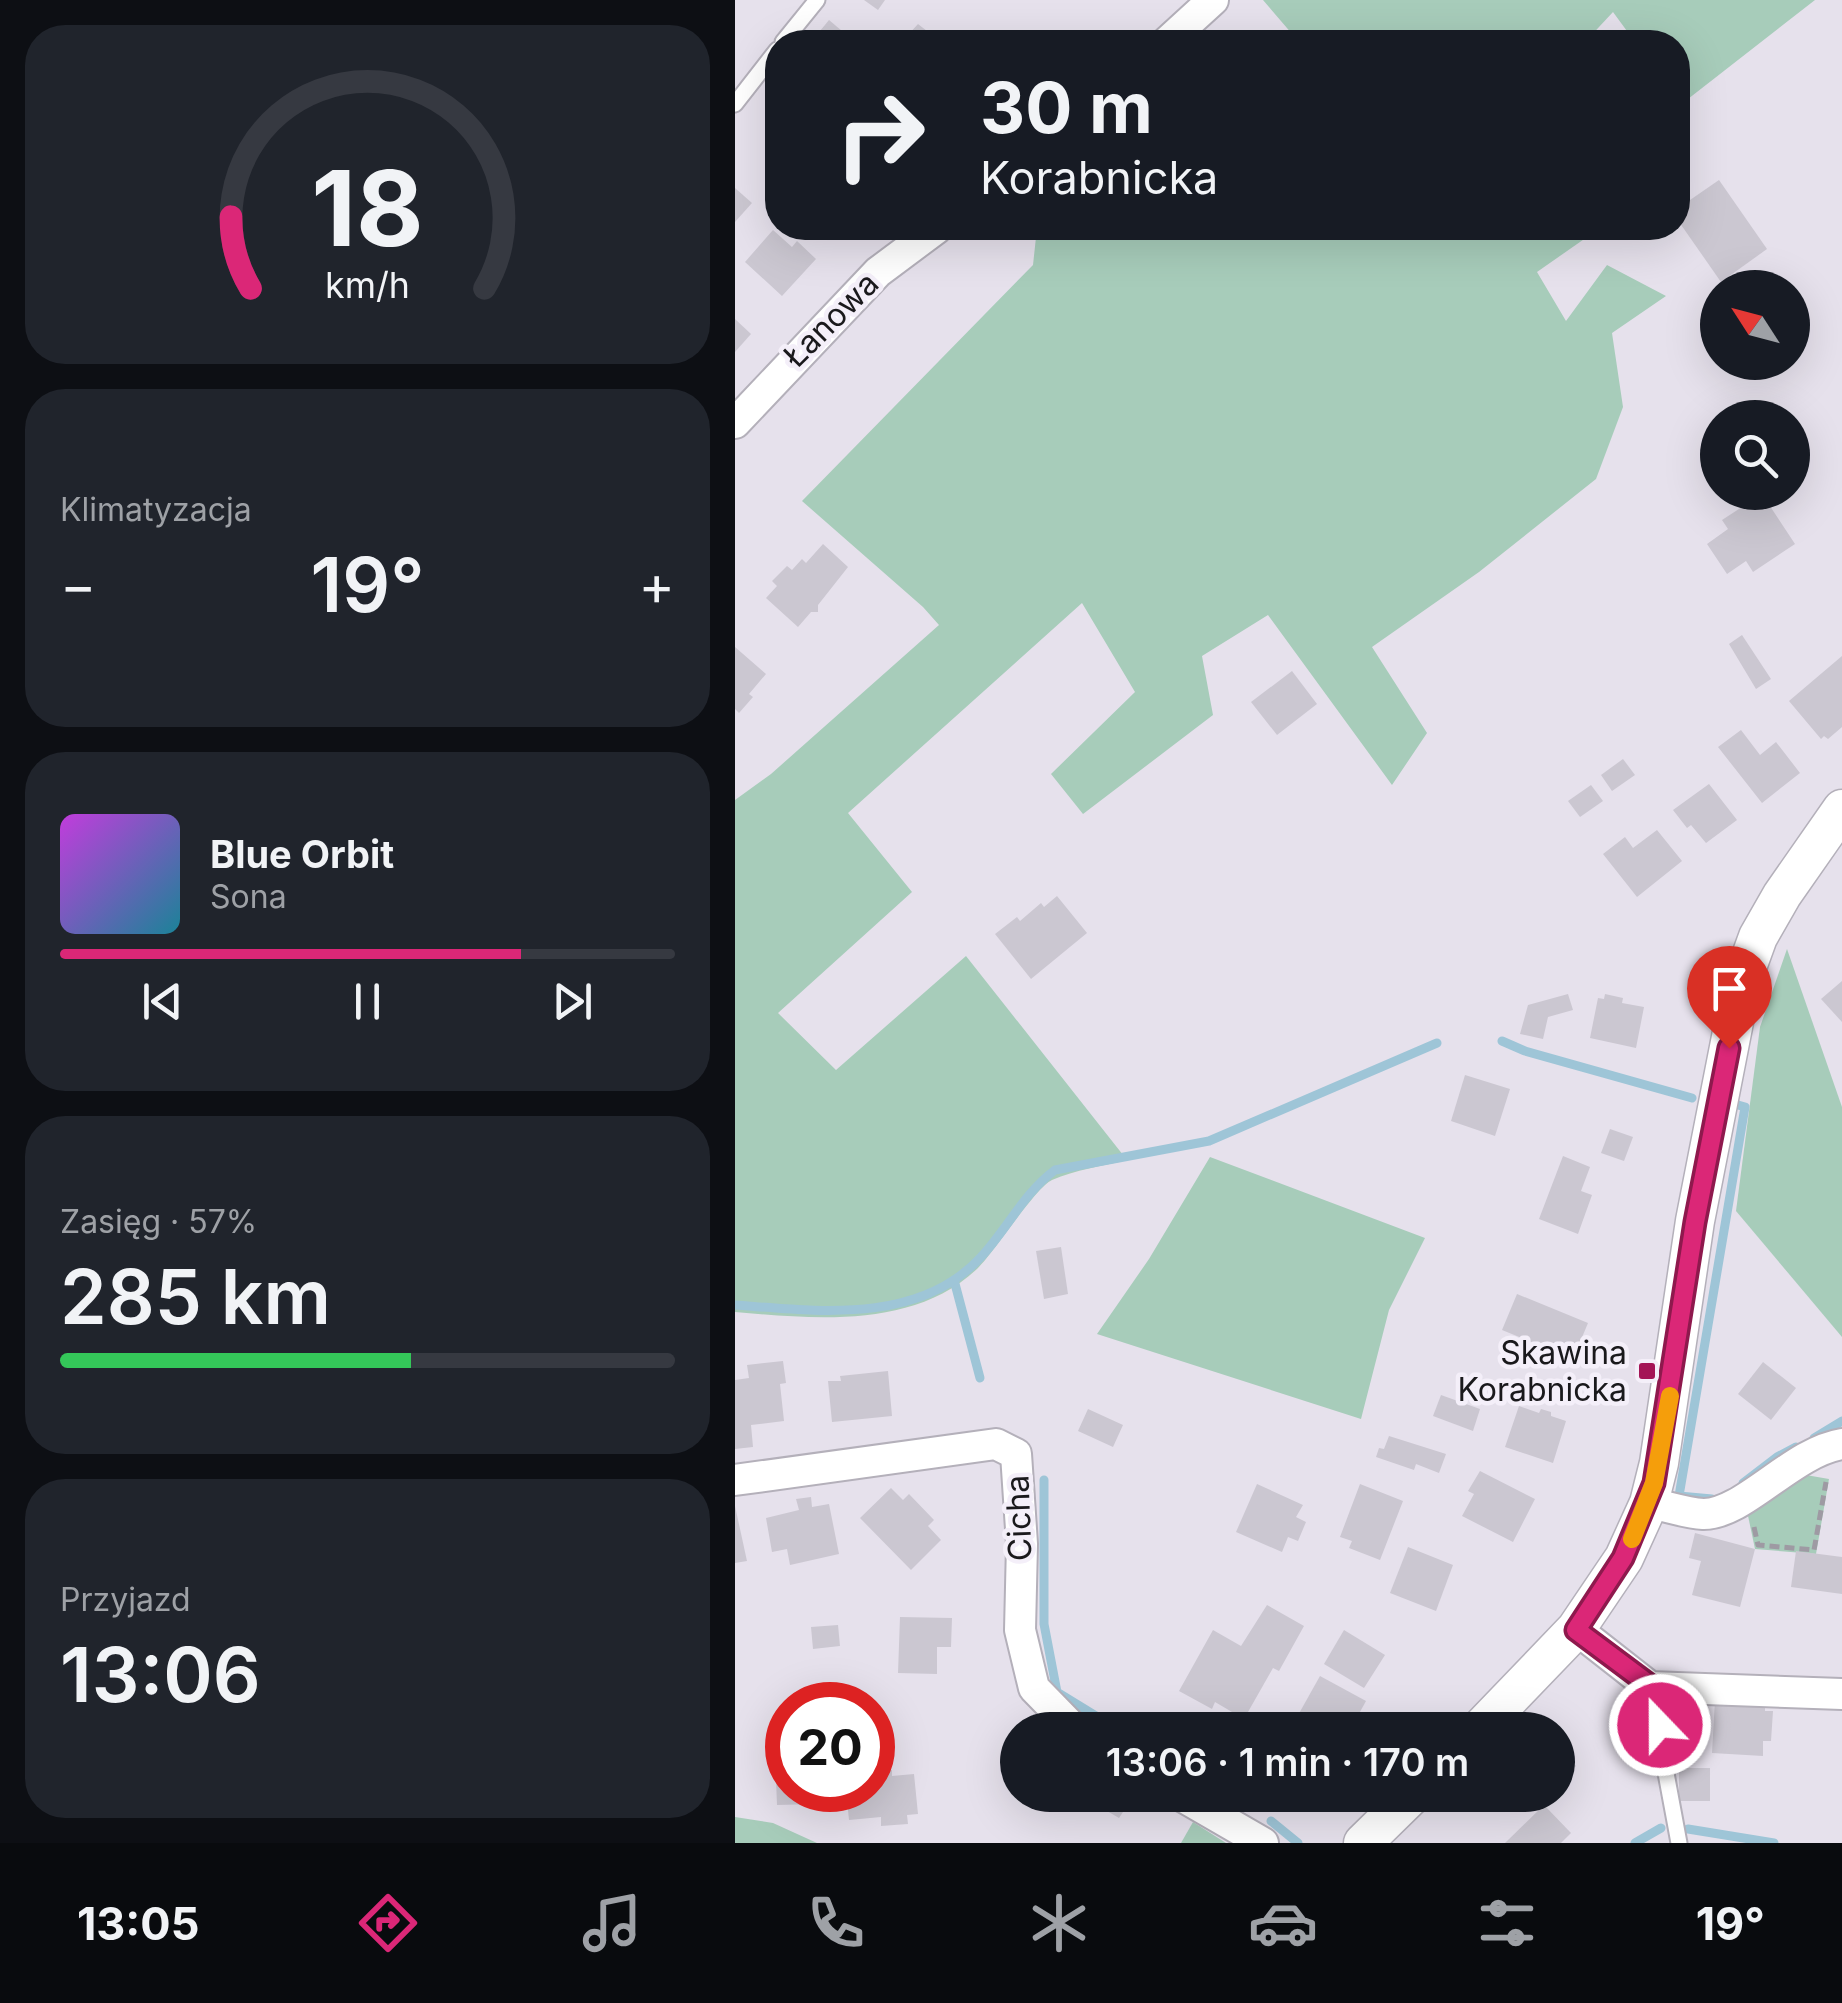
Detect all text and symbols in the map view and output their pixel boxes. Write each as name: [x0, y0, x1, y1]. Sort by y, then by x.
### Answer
text: 30 m: [980, 65, 1153, 150]
icon: right: [815, 70, 945, 200]
text: 18: [311, 145, 424, 271]
text: Korabnicka: [980, 150, 1218, 205]
text: km/h: [325, 263, 410, 307]
street label: Łanowa: [775, 264, 886, 375]
north arrow: [1700, 270, 1810, 380]
map controls: [1700, 270, 1810, 510]
button: search: [1700, 400, 1810, 510]
text: Klimatyzacja: [60, 490, 252, 529]
text: 19°: [310, 539, 425, 630]
text: −: [60, 552, 96, 618]
text: +: [639, 552, 675, 618]
text: Blue Orbit: [210, 831, 394, 877]
text: Sona: [210, 877, 287, 916]
pin: [1687, 946, 1772, 1049]
icon: arrive: [1702, 961, 1757, 1016]
icon: previous: [135, 974, 190, 1029]
icon: pause: [340, 974, 395, 1029]
icon: next: [545, 974, 600, 1029]
text: Zasięg · 57%: [60, 1202, 257, 1241]
text: 285 km: [60, 1251, 331, 1342]
place label: Skawina Korabnicka: [1458, 1333, 1627, 1409]
marker: Skawina Korabnicka: [1636, 1360, 1658, 1382]
street label: Cicha: [998, 1474, 1039, 1562]
text: Przyjazd: [60, 1580, 191, 1619]
text: 13:06: [60, 1629, 261, 1720]
position arrow: [1608, 1673, 1712, 1777]
speed limit sign: 20: [765, 1682, 895, 1812]
text: 13:06 · 1 min · 170 m: [1106, 1739, 1469, 1785]
icon: directions: [353, 1888, 423, 1958]
icon: music: [577, 1888, 647, 1958]
icon: phone: [801, 1888, 871, 1958]
icon: climate: [1024, 1888, 1094, 1958]
icon: car: [1248, 1888, 1318, 1958]
icon: filters: [1472, 1888, 1542, 1958]
text: 13:05: [77, 1896, 199, 1951]
text: 19°: [1696, 1896, 1765, 1951]

